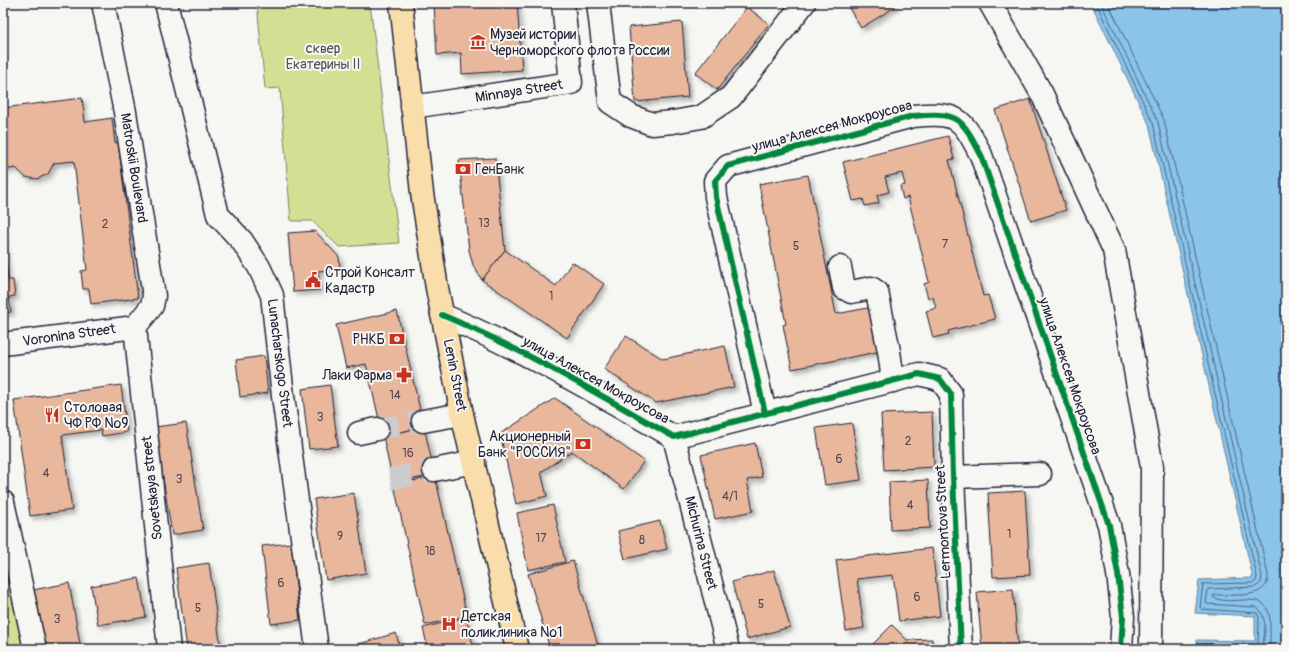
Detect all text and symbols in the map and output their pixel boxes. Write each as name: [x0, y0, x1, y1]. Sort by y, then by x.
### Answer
place label: Музей истории Черноморского флота России: [490, 26, 669, 59]
museum icon: Музей истории Черноморского флота России: [469, 33, 487, 51]
park label: cквер Екатерины II: [286, 40, 360, 73]
street label: Minnaya Street: [474, 76, 564, 106]
street label: улица Алексея Мокроусова: [749, 96, 914, 156]
street label: Matroskii Boulevard: [117, 112, 151, 224]
bank icon: ГенБанк: [454, 160, 472, 178]
place label: ГенБанк: [475, 161, 525, 178]
house number: 13: [478, 216, 490, 231]
house number: 2: [102, 217, 109, 232]
house number: 7: [942, 237, 949, 252]
house number: 5: [793, 239, 799, 254]
place label: Строй Консалт Кадастр: [325, 264, 415, 297]
public building icon: Строй Консалт Кадастр: [304, 271, 322, 289]
house number: 1: [549, 289, 553, 304]
street label: улица Алексея Мокроусова: [1035, 294, 1105, 457]
street label: Lunacharskogo Street: [264, 298, 296, 429]
street label: Voronina Street: [21, 320, 117, 350]
bank icon: РНКБ: [388, 330, 406, 348]
place label: РНКБ: [353, 331, 385, 348]
street label: улица Алексея Мокроусова: [519, 332, 672, 427]
street label: Lenin Street: [440, 337, 470, 413]
pharmacy icon: Лаки Фарма: [395, 366, 413, 384]
place label: Лаки Фарма: [321, 367, 392, 384]
house number: 14: [389, 388, 401, 403]
place label: Столовая ЧФ РФ №9: [64, 399, 128, 432]
restaurant icon: Столовая ЧФ РФ №9: [43, 406, 61, 424]
house number: 3: [317, 410, 324, 425]
place label: Акционерный Банк "РОССИЯ": [478, 428, 571, 461]
house number: 2: [905, 434, 912, 449]
street label: Sovetskaya street: [138, 435, 166, 541]
bank icon: Акционерный Банк "РОССИЯ": [574, 435, 592, 453]
house number: 16: [402, 446, 414, 461]
house number: 6: [836, 452, 843, 467]
street label: Lermontova Street: [932, 464, 954, 580]
house number: 4: [43, 466, 50, 481]
house number: 3: [176, 472, 183, 487]
house number: 4/1: [722, 489, 738, 504]
street label: Michurina Street: [681, 494, 721, 592]
house number: 4: [907, 498, 914, 513]
house number: 1: [1007, 527, 1011, 542]
house number: 9: [337, 529, 343, 544]
house number: 17: [535, 531, 547, 546]
house number: 8: [639, 533, 645, 548]
house number: 18: [425, 544, 435, 559]
house number: 6: [278, 576, 285, 591]
house number: 6: [914, 590, 921, 605]
house number: 5: [758, 597, 764, 612]
house number: 5: [195, 601, 201, 616]
place label: Детская поликлиника №1: [460, 608, 563, 641]
house number: 3: [54, 612, 61, 627]
hospital icon: Детская поликлиника №1: [440, 615, 458, 633]

